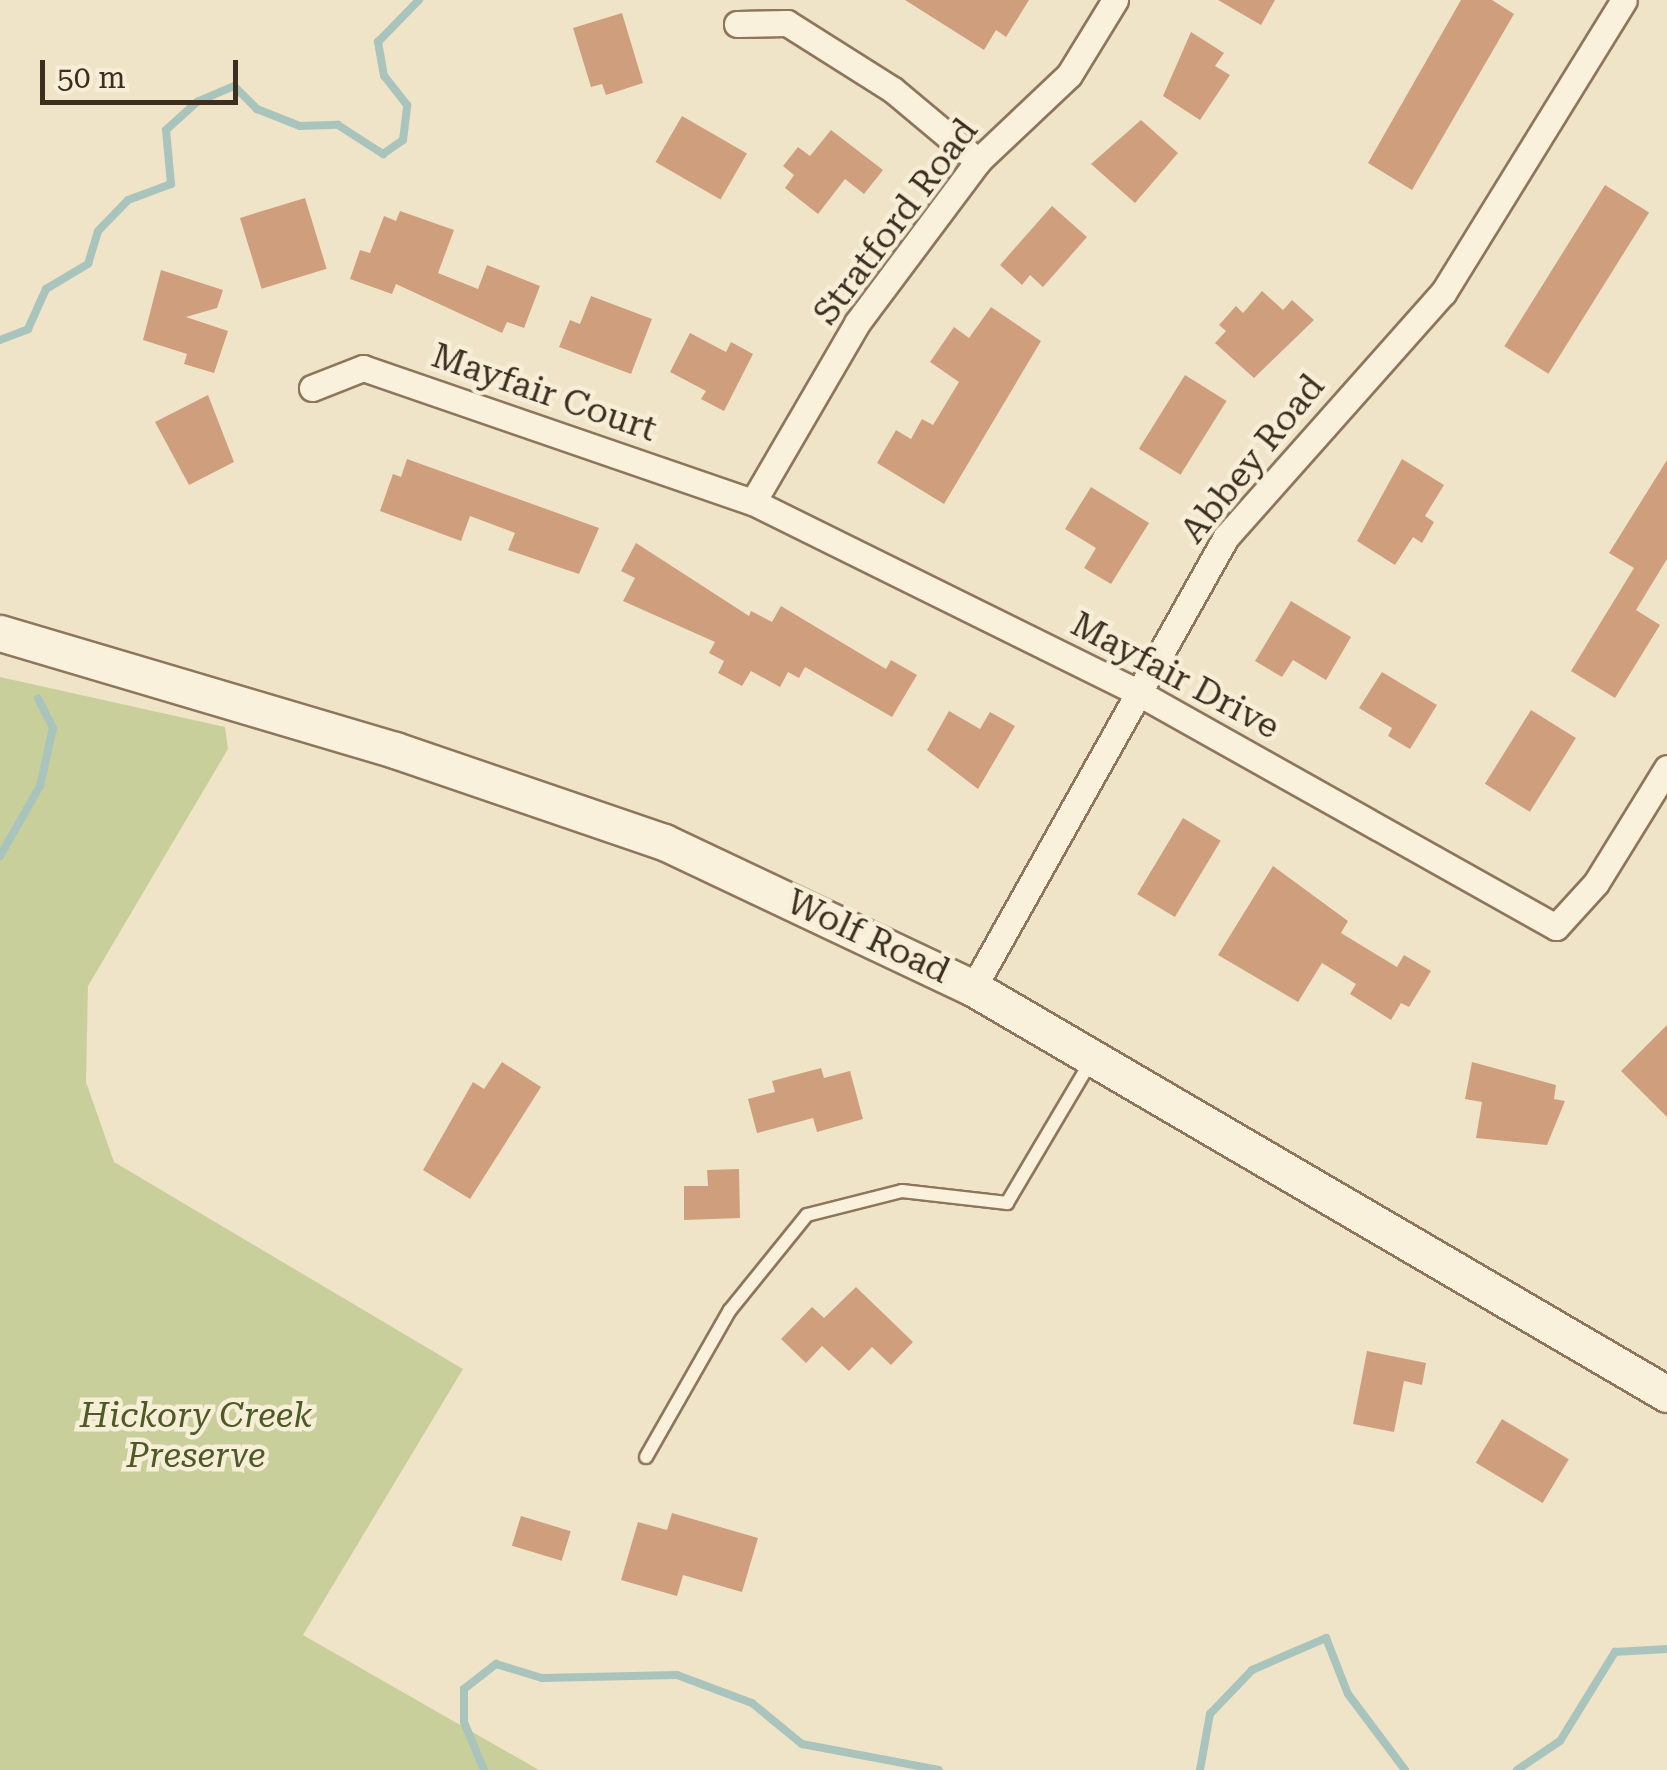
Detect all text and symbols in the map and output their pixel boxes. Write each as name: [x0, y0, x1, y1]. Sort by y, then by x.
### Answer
scale bar: [45, 40, 242, 102]
text: 50 m: [57, 60, 126, 95]
street label: Stratford Road: [805, 111, 987, 333]
street label: Mayfair Court: [426, 335, 662, 451]
street label: Abbey Road: [1172, 366, 1334, 552]
street label: Mayfair Drive: [1064, 604, 1286, 748]
street label: Wolf Road: [780, 881, 956, 993]
park label: Hickory Creek Preserve: [80, 1395, 312, 1477]

